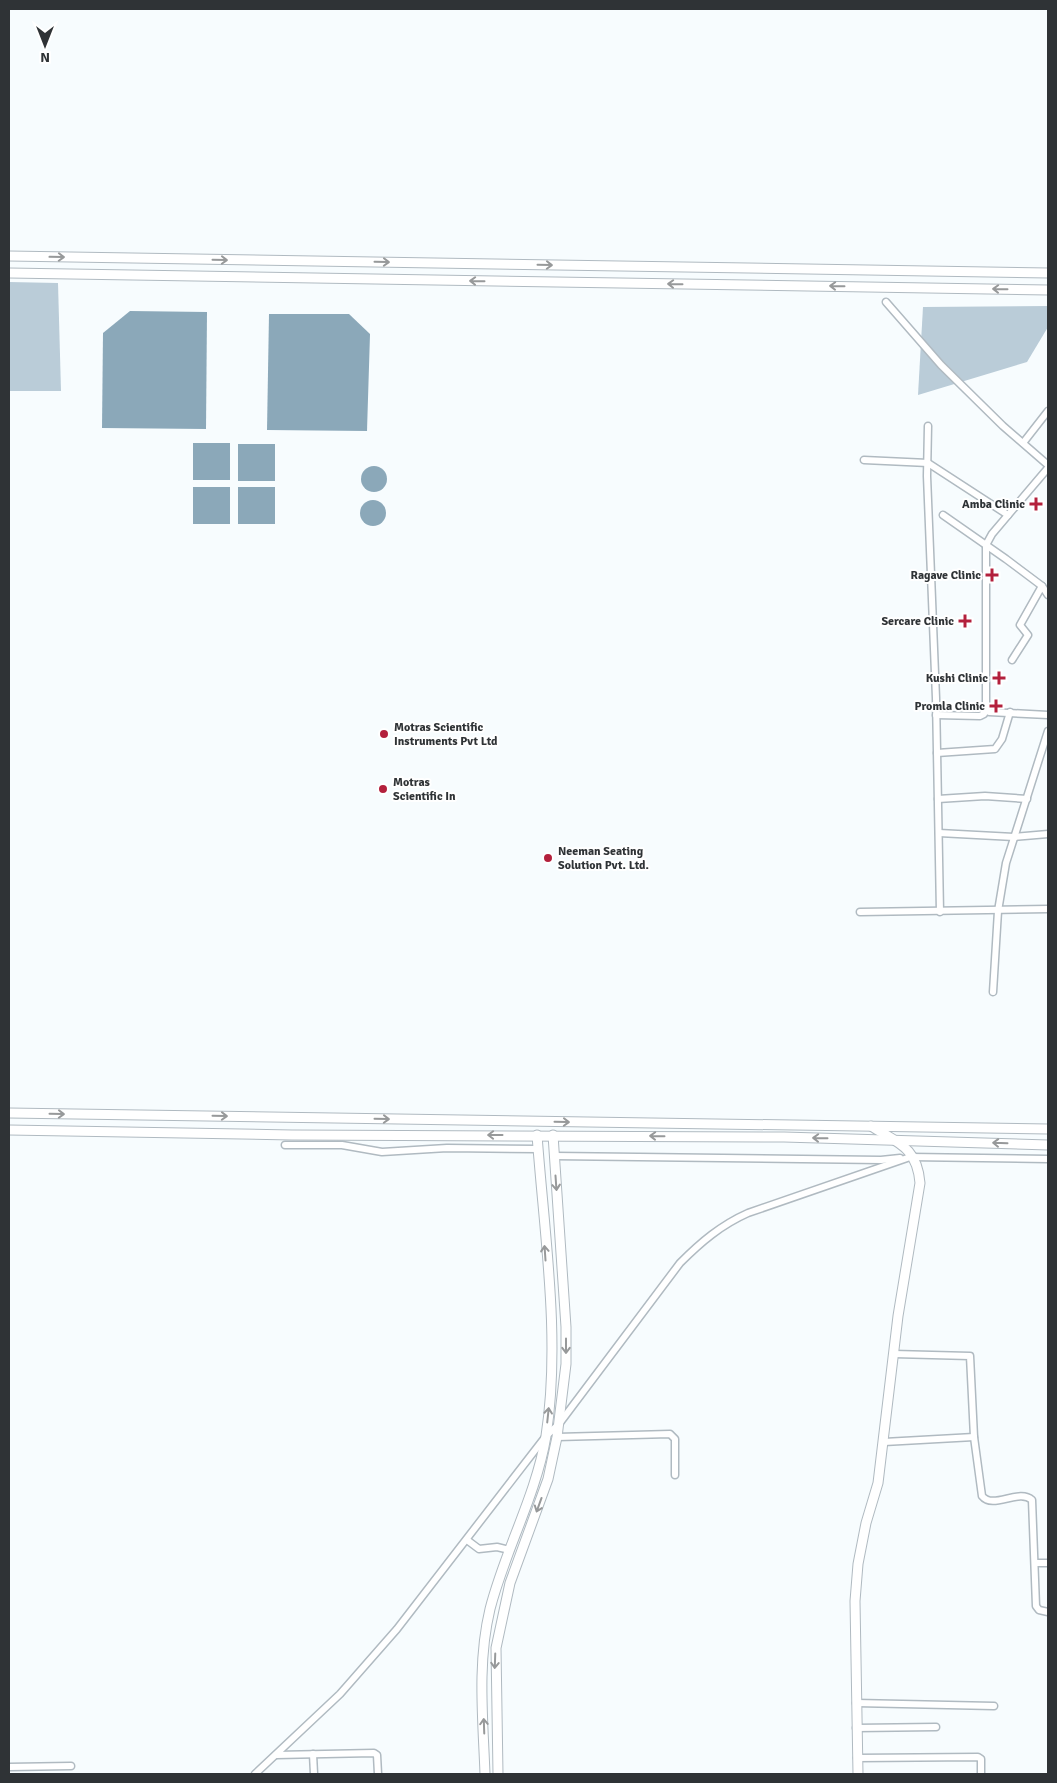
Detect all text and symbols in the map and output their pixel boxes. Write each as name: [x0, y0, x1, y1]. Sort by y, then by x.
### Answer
north arrow: [20, 20, 70, 70]
text: N: [40, 49, 50, 66]
one-way arrow: [49, 252, 65, 262]
one-way arrow: [212, 255, 228, 265]
one-way arrow: [374, 257, 390, 267]
one-way arrow: [537, 260, 553, 269]
one-way arrow: [469, 277, 485, 286]
one-way arrow: [667, 279, 683, 289]
one-way arrow: [829, 281, 846, 291]
one-way arrow: [992, 284, 1008, 294]
place label: Amba Clinic: [962, 497, 1025, 512]
marker: Amba Clinic: [1029, 497, 1043, 511]
place label: Ragave Clinic: [911, 568, 981, 583]
marker: Ragave Clinic: [985, 568, 999, 582]
place label: Sercare Clinic: [881, 614, 954, 629]
marker: Sercare Clinic: [958, 614, 972, 628]
place label: Kushi Clinic: [926, 671, 988, 686]
marker: Kushi Clinic: [992, 671, 1006, 685]
place label: Promla Clinic: [915, 699, 985, 714]
marker: Promla Clinic: [989, 699, 1003, 713]
place label: Motras Scientific Instruments Pvt Ltd: [394, 720, 498, 749]
marker: Motras Scientific Instruments Pvt Ltd: [378, 728, 390, 740]
place label: Motras Scientific In: [393, 775, 456, 804]
marker: Motras Scientific In: [377, 783, 389, 795]
place label: Neeman Seating Solution Pvt. Ltd.: [558, 844, 649, 873]
marker: Neeman Seating Solution Pvt. Ltd.: [542, 852, 554, 864]
one-way arrow: [49, 1109, 65, 1119]
one-way arrow: [212, 1111, 228, 1121]
one-way arrow: [374, 1114, 390, 1124]
one-way arrow: [554, 1117, 570, 1127]
one-way arrow: [487, 1130, 503, 1139]
one-way arrow: [649, 1131, 666, 1141]
one-way arrow: [812, 1133, 828, 1143]
one-way arrow: [992, 1138, 1008, 1148]
one-way arrow: [552, 1175, 561, 1191]
one-way arrow: [541, 1245, 550, 1261]
one-way arrow: [561, 1337, 571, 1353]
one-way arrow: [543, 1407, 553, 1423]
one-way arrow: [534, 1497, 543, 1512]
one-way arrow: [491, 1652, 500, 1668]
one-way arrow: [479, 1718, 488, 1734]

